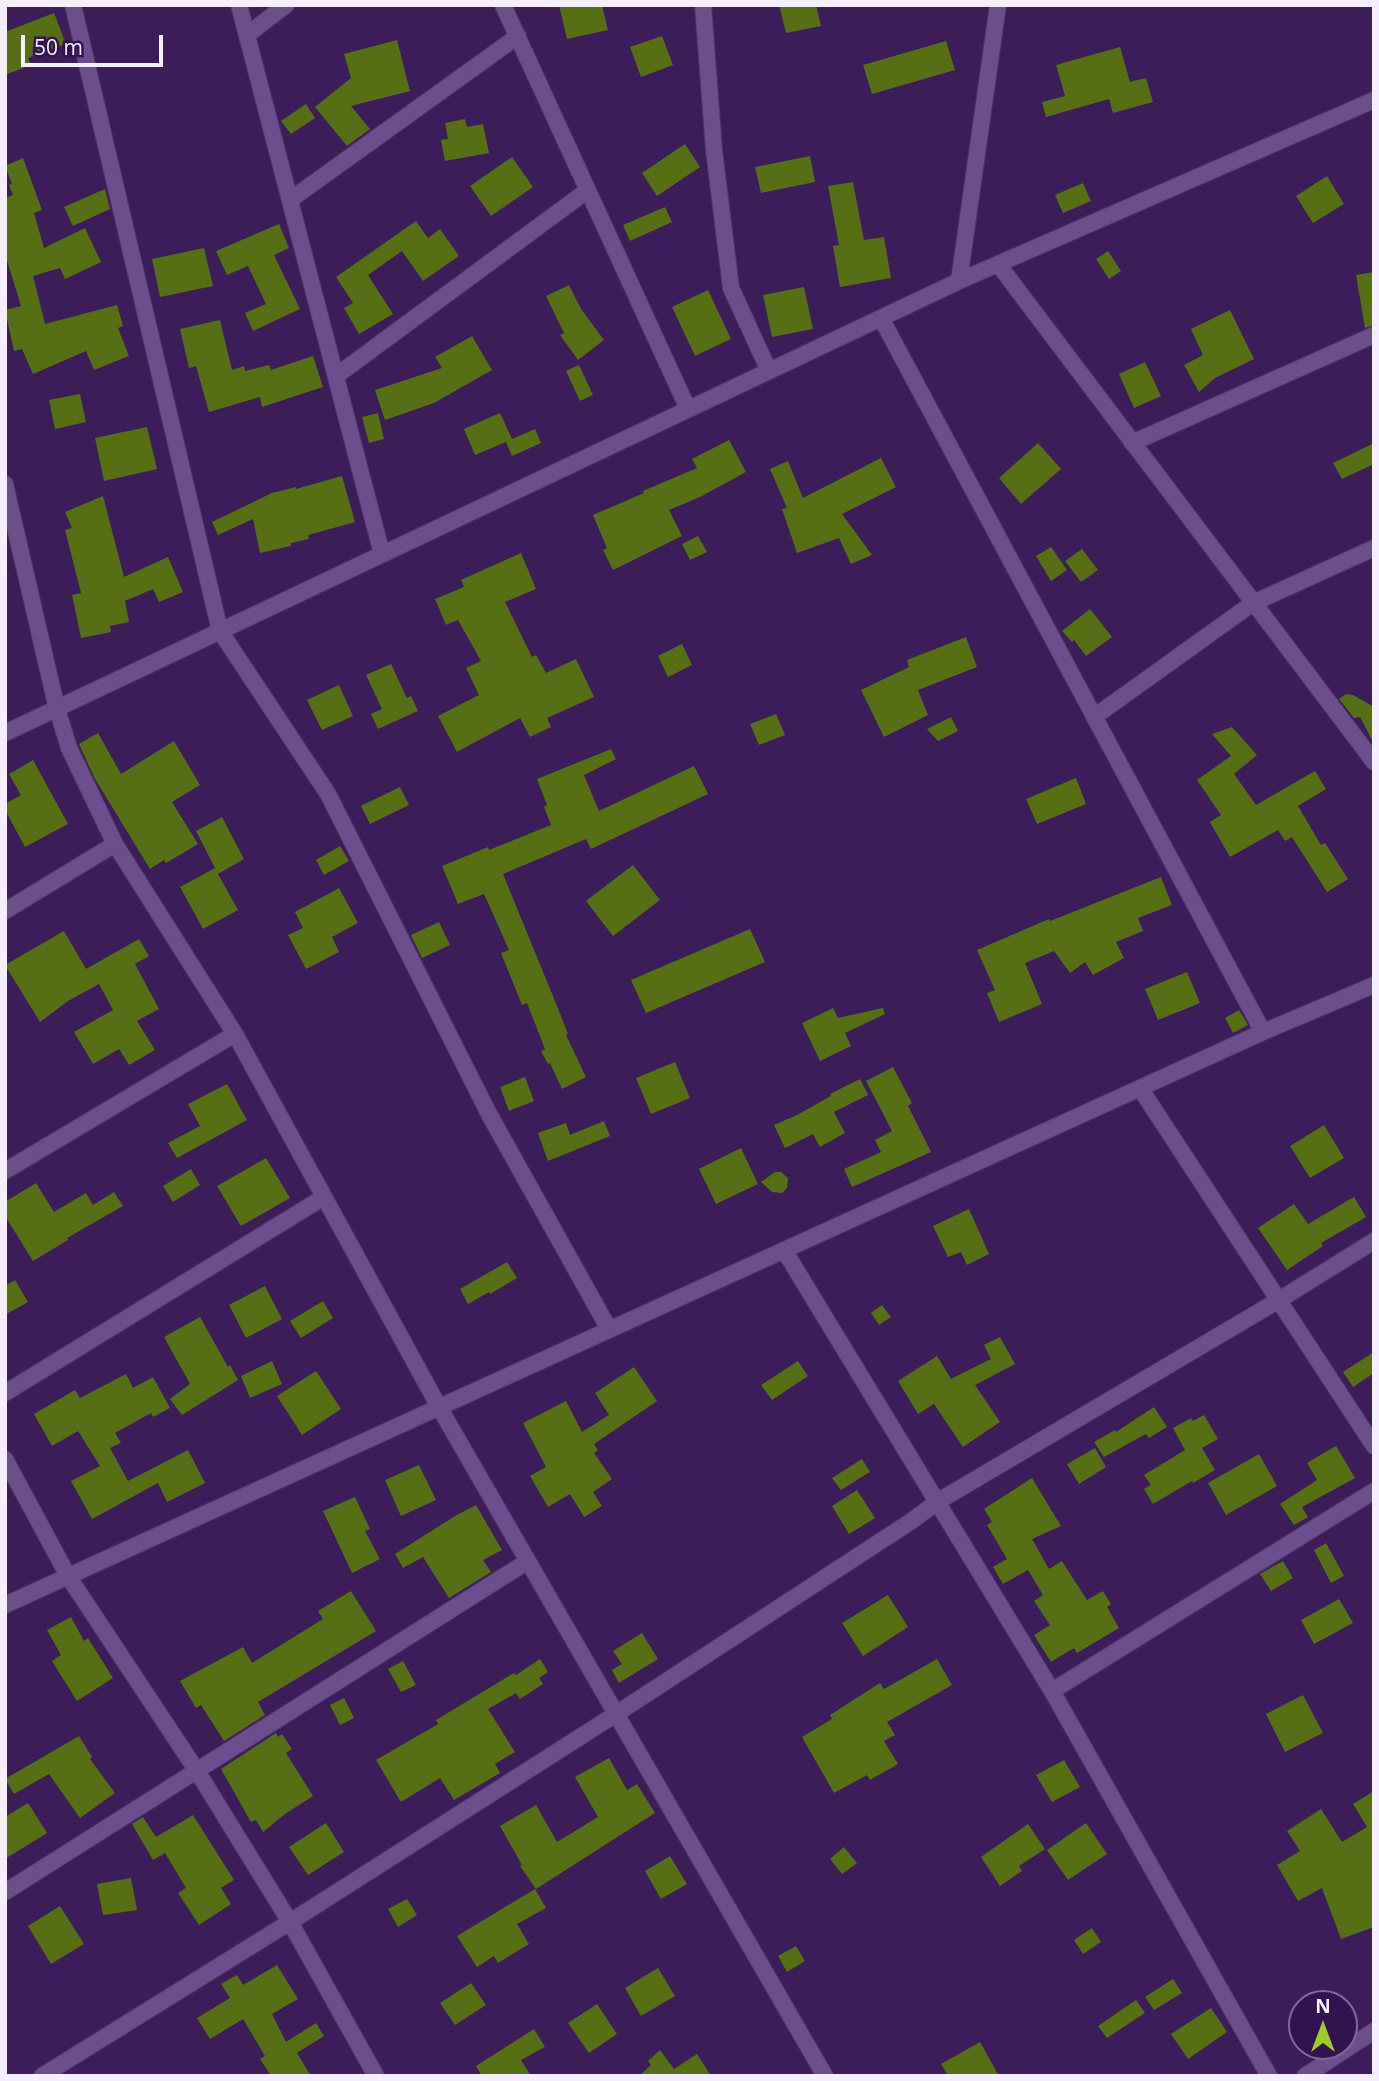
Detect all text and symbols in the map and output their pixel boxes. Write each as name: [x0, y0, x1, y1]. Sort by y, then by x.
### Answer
scale bar: [24, 21, 166, 65]
text: 50 m: [34, 33, 83, 61]
north arrow: [1288, 1990, 1358, 2060]
text: N: [1315, 1993, 1331, 2019]

